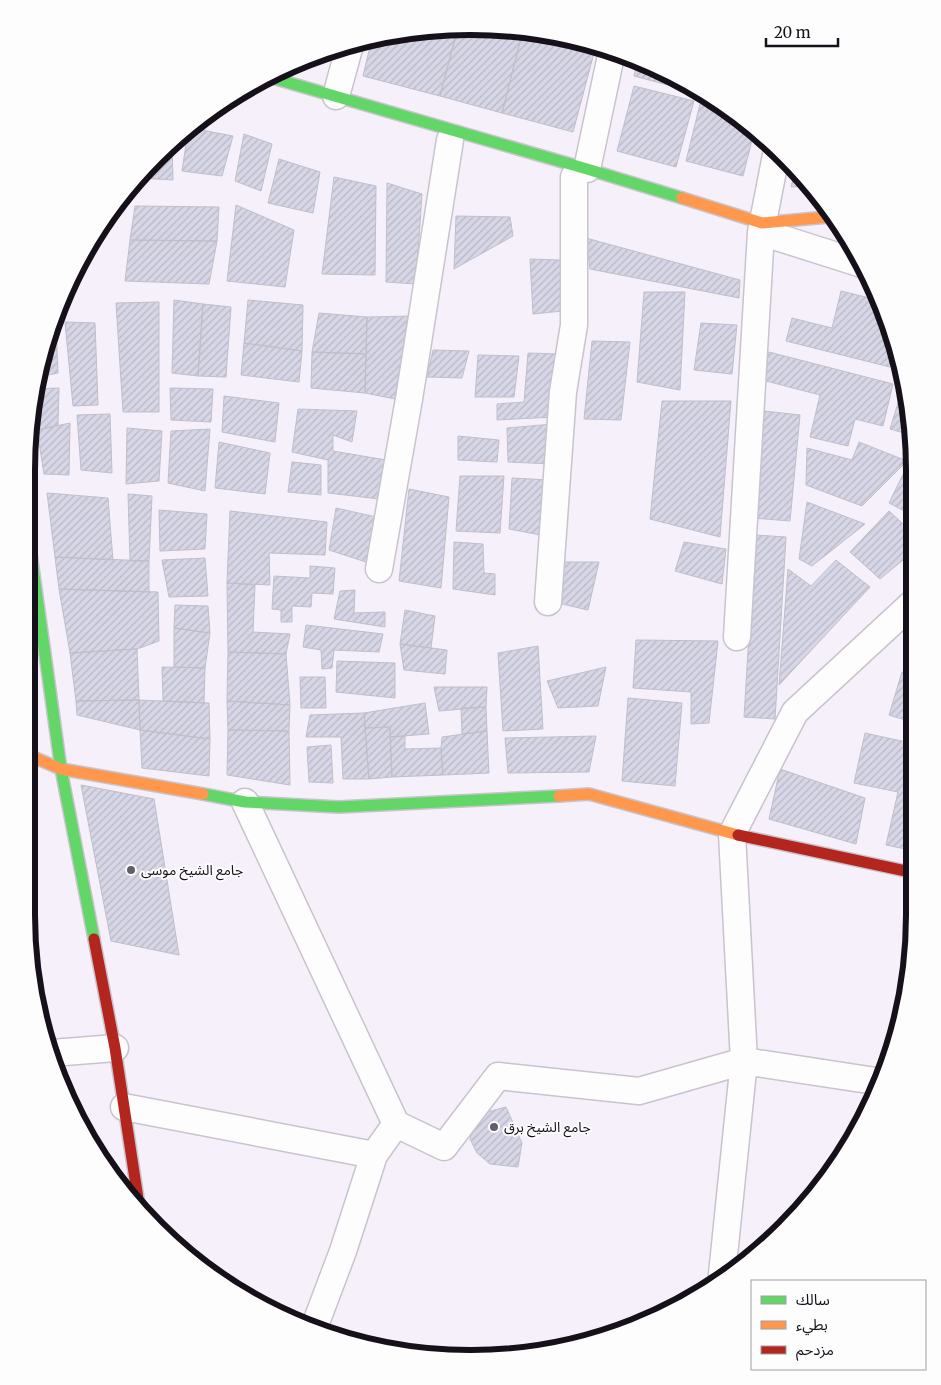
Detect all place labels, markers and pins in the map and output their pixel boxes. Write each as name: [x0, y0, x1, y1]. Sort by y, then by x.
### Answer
place label: جامع الشيخ موسى: [141, 861, 243, 881]
marker: جامع الشيخ موسى: [125, 864, 137, 876]
place label: جامع الشيخ برق: [504, 1118, 591, 1138]
marker: جامع الشيخ برق: [488, 1121, 500, 1133]

